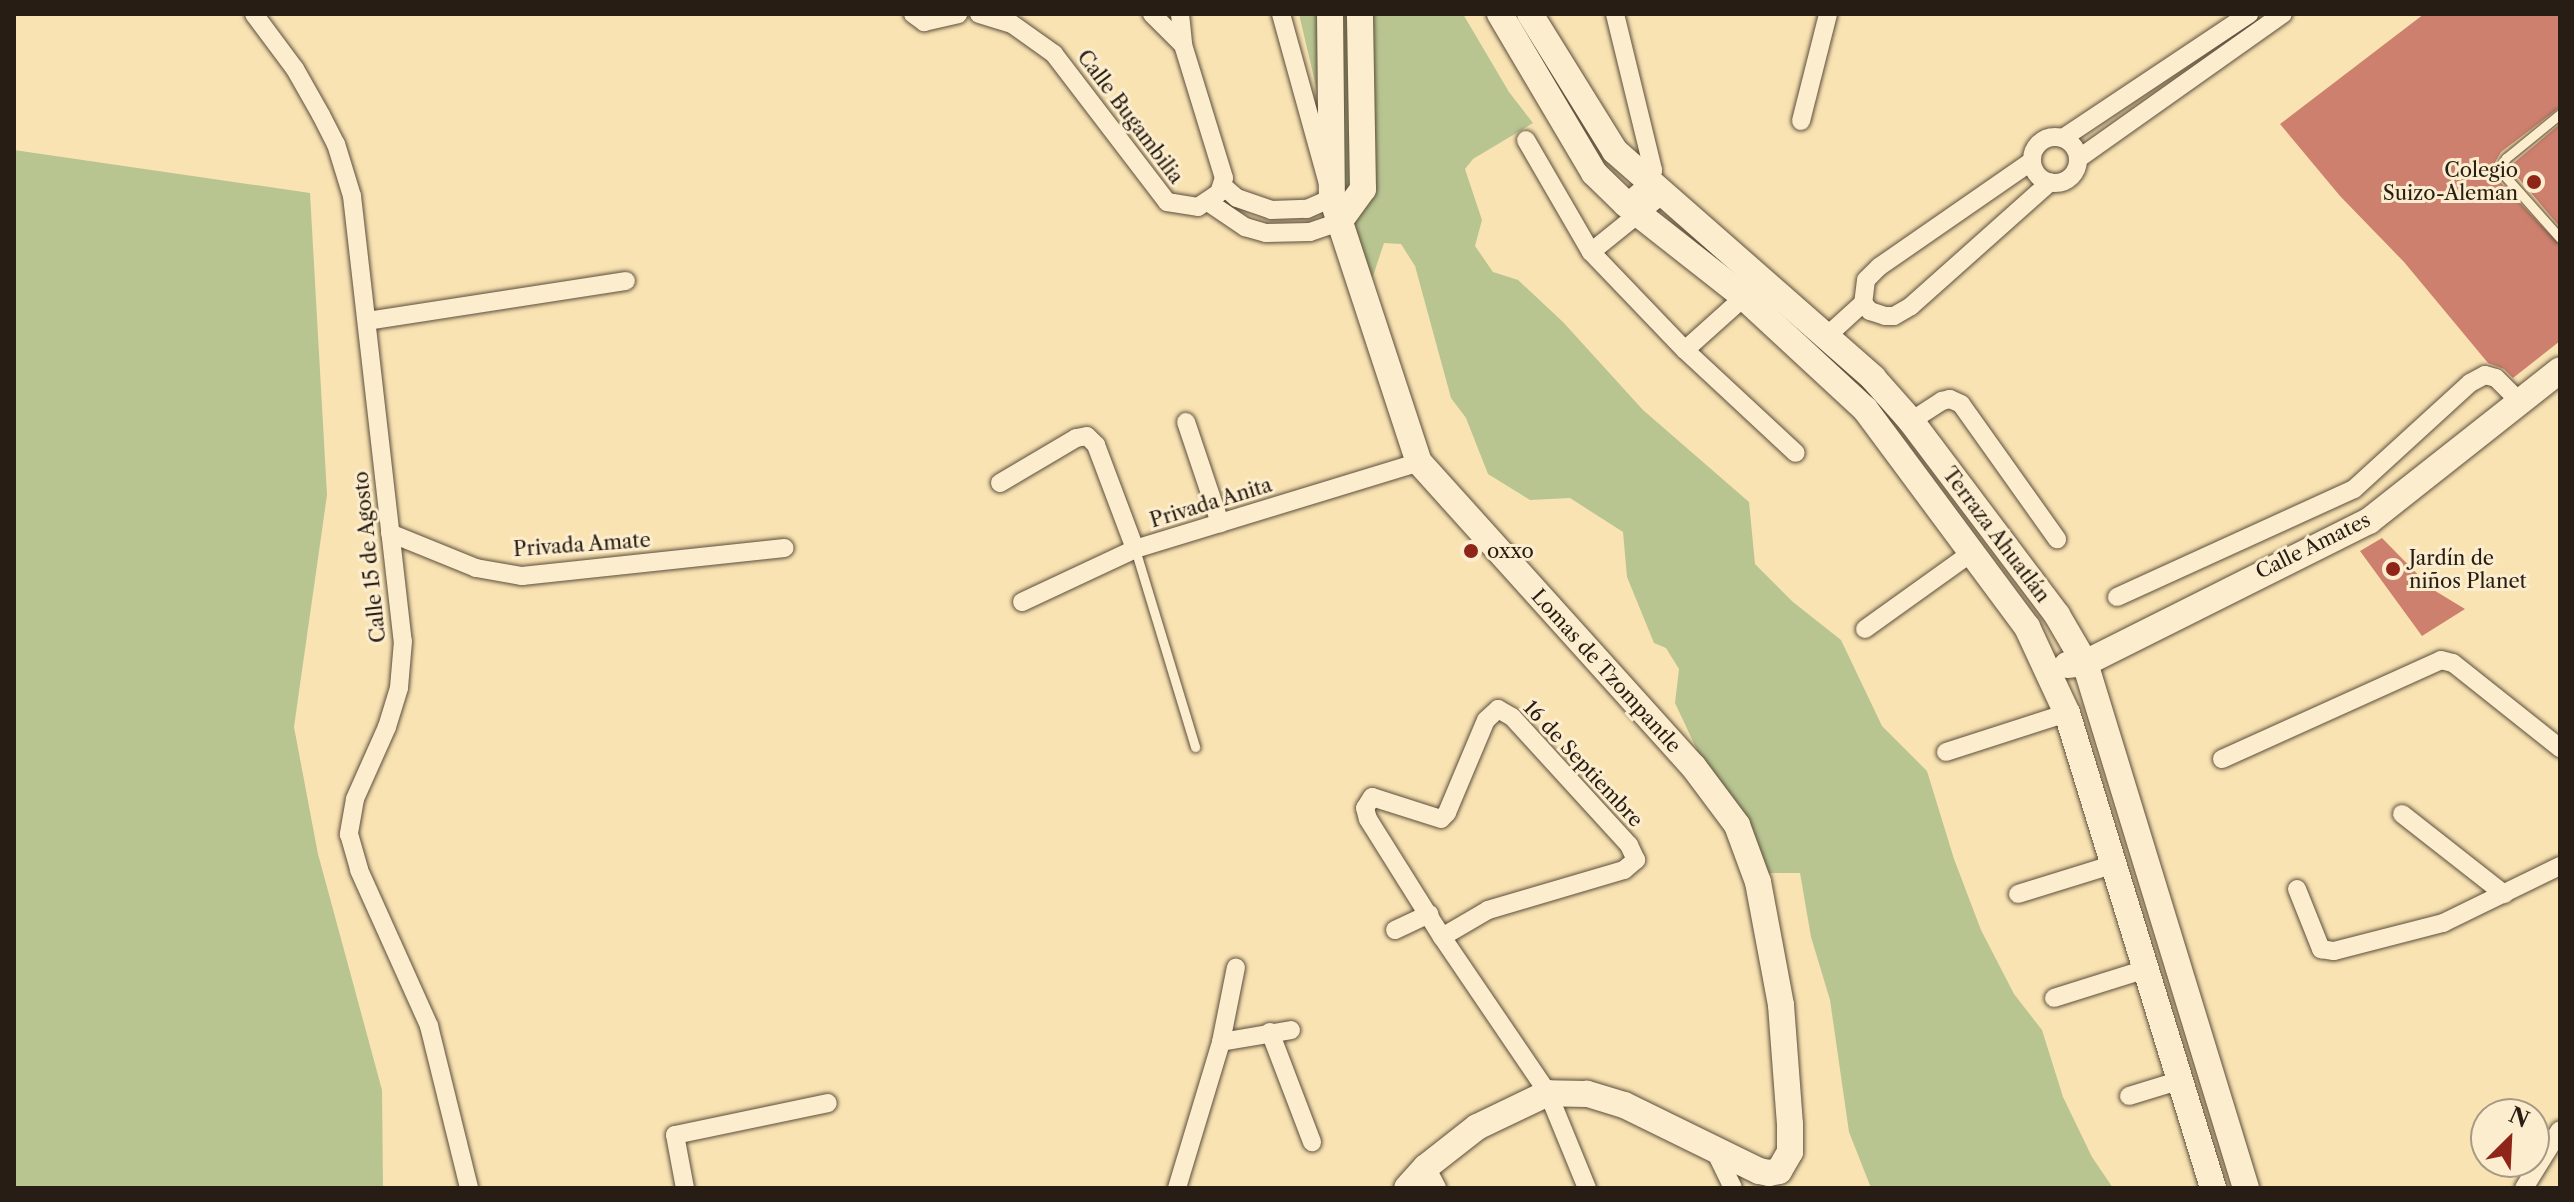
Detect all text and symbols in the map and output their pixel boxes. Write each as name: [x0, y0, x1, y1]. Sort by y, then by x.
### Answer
street label: Calle Bugambilia: [1072, 45, 1188, 189]
place label: Colegio Suizo-Aleman: [2383, 158, 2518, 205]
marker: Colegio Suizo-Aleman: [2525, 173, 2543, 191]
street label: Terraza Ahuatlán: [1937, 462, 2055, 608]
street label: Calle 15 de Agosto: [349, 470, 391, 644]
street label: Privada Anita: [1147, 473, 1275, 533]
street label: Calle Amates: [2251, 508, 2375, 584]
street label: Privada Amate: [512, 528, 652, 562]
place label: oxxo: [1487, 539, 1534, 563]
marker: oxxo: [1462, 542, 1480, 560]
place label: Jardín de niños Planet: [2409, 546, 2527, 593]
marker: Jardín de niños Planet: [2384, 560, 2402, 578]
street label: Lomas de Tzompantle: [1526, 584, 1686, 758]
street label: 16 de Septiembre: [1518, 696, 1648, 832]
north arrow: [2470, 1098, 2550, 1178]
text: N: [2505, 1101, 2533, 1134]

